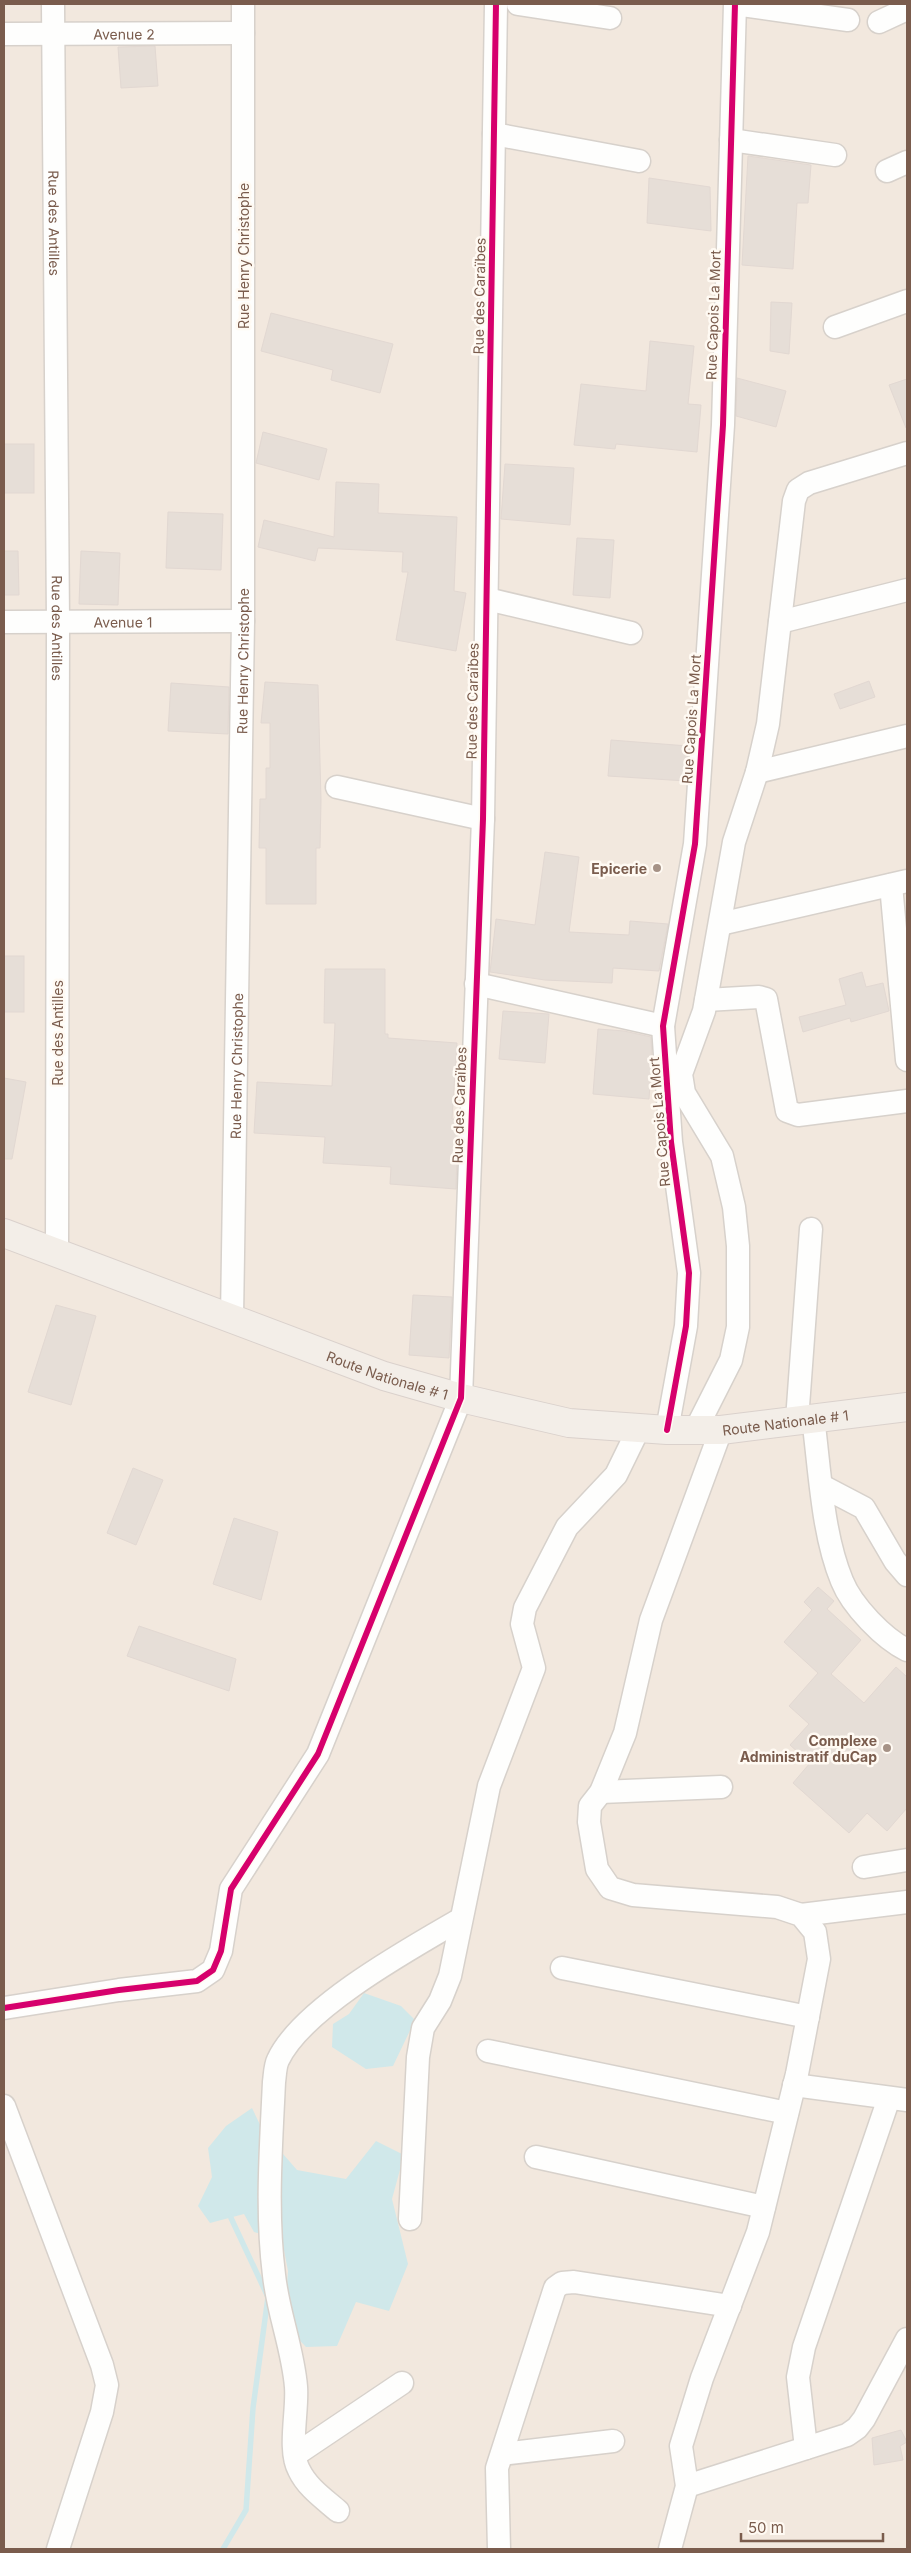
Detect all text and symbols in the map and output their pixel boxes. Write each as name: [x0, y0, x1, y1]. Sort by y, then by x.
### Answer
street label: Avenue 2: [93, 25, 155, 42]
street label: Rue des Antilles: [46, 170, 64, 276]
street label: Rue Henry Christophe: [235, 183, 252, 329]
street label: Rue des Caraïbes: [469, 237, 489, 355]
street label: Rue Capois La Mort: [702, 249, 724, 380]
street label: Rue des Antilles: [49, 575, 67, 681]
street label: Rue Henry Christophe: [233, 588, 252, 734]
street label: Avenue 1: [94, 613, 152, 630]
street label: Rue des Caraïbes: [462, 642, 482, 760]
street label: Rue Capois La Mort: [678, 653, 704, 784]
place label: Epicerie: [591, 860, 647, 877]
marker: Epicerie: [651, 862, 663, 874]
street label: Rue des Antilles: [49, 980, 66, 1086]
street label: Rue Henry Christophe: [226, 993, 246, 1139]
street label: Rue des Caraïbes: [448, 1046, 470, 1164]
street label: Rue Capois La Mort: [645, 1056, 673, 1187]
street label: Route Nationale # 1: [324, 1347, 450, 1402]
street label: Route Nationale # 1: [721, 1406, 849, 1438]
place label: Complexe Administratif duCap: [740, 1732, 877, 1765]
marker: Complexe Administratif duCap: [881, 1742, 893, 1754]
scale bar: [741, 2510, 884, 2542]
text: 50 m: [748, 2518, 784, 2537]

